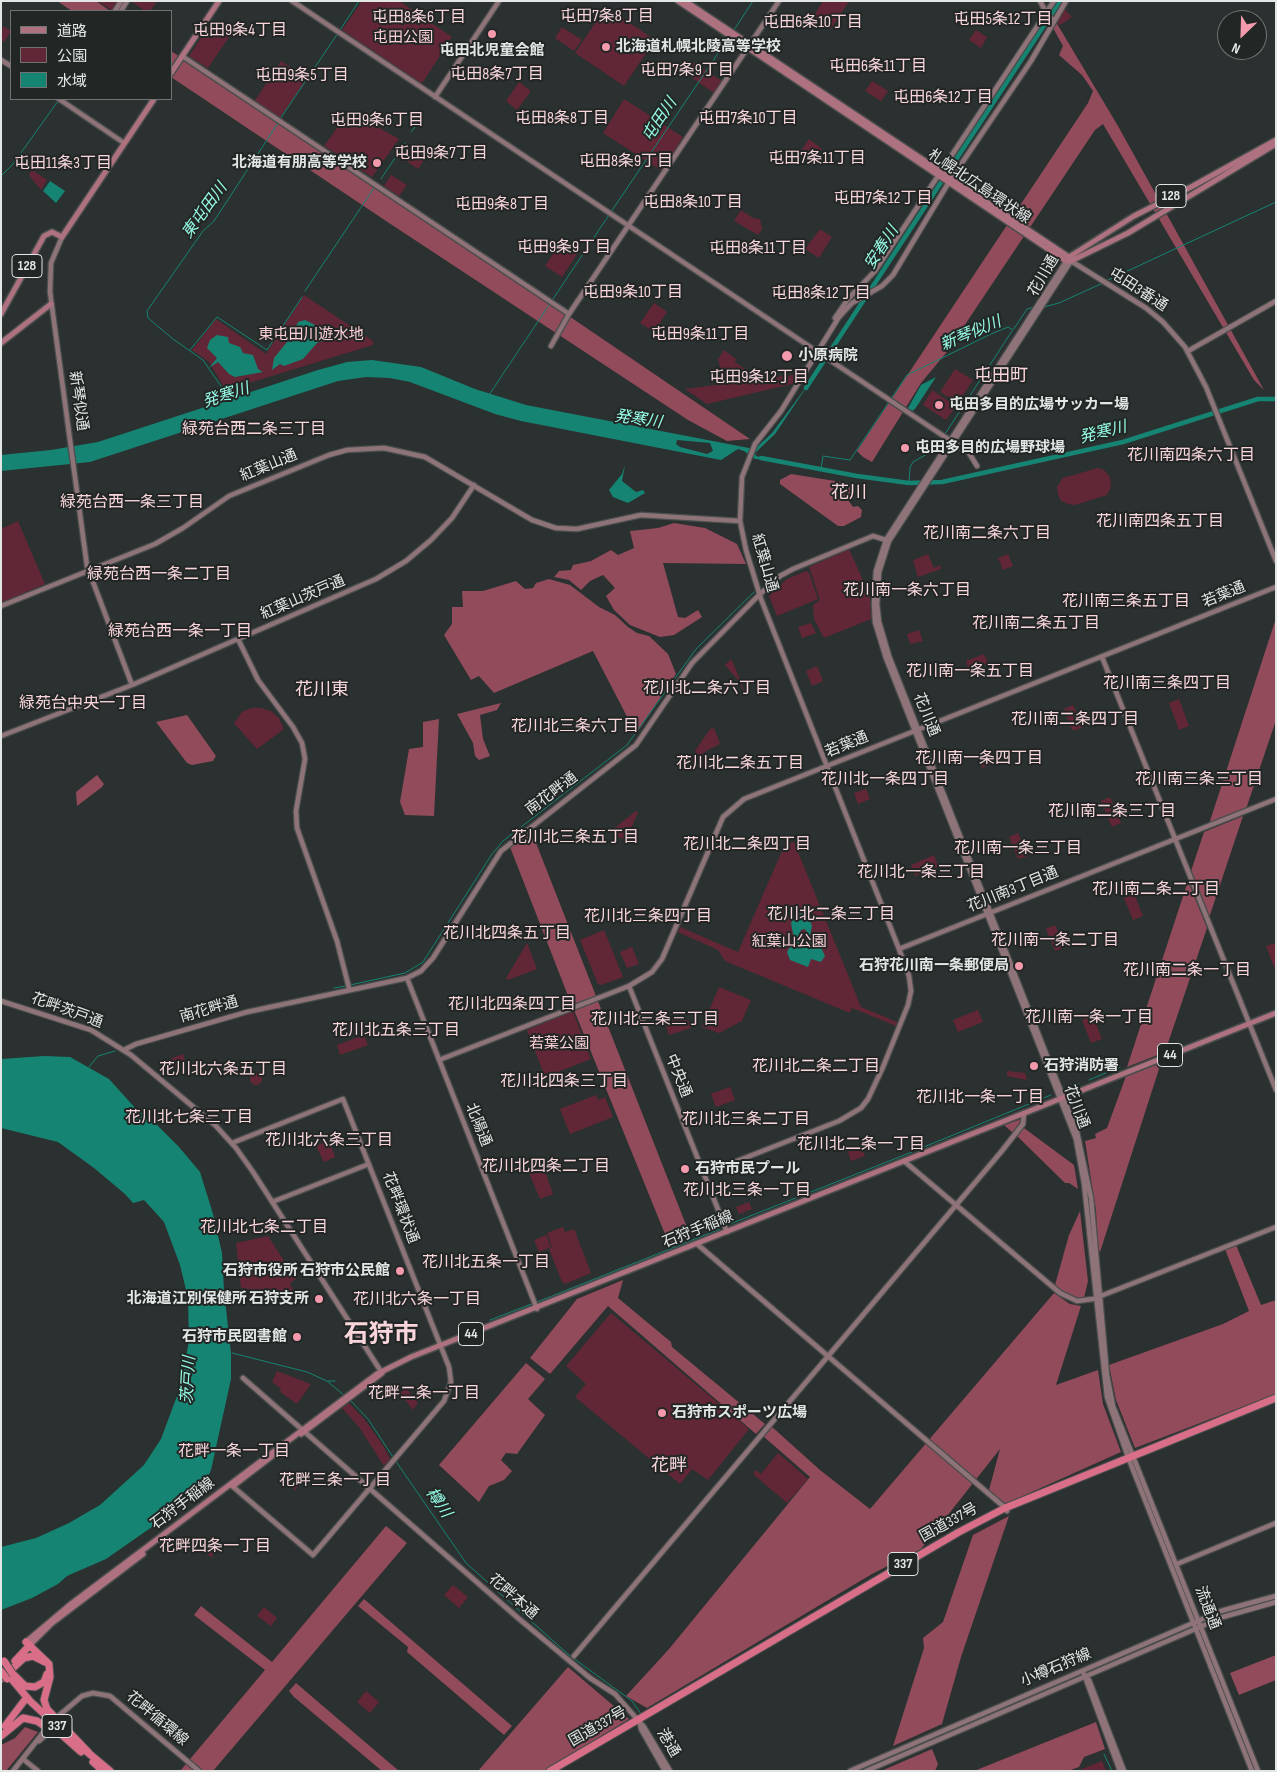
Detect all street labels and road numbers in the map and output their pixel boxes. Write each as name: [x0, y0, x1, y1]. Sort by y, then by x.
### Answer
street label: 札幌北広島環状線: [924, 146, 1034, 228]
road number: 128: [1156, 185, 1186, 208]
street label: 花川通: [1025, 252, 1063, 300]
road number: 128: [12, 255, 42, 278]
street label: 屯田3番通: [1105, 264, 1171, 316]
street label: 新琴似通: [65, 370, 91, 432]
street label: 紅葉山通: [238, 446, 300, 486]
street label: 紅葉山通: [747, 532, 781, 594]
street label: 紅葉山茨戸通: [258, 572, 348, 624]
street label: 若葉通: [1200, 578, 1248, 612]
street label: 花川通: [909, 691, 943, 739]
street label: 若葉通: [823, 728, 871, 762]
street label: 南花畔通: [523, 769, 581, 819]
street label: 花川南3丁目通: [965, 864, 1061, 916]
street label: 花畔茨戸通: [29, 990, 105, 1032]
street label: 南花畔通: [178, 993, 240, 1027]
road number: 44: [1158, 1044, 1182, 1066]
street label: 中央通: [661, 1052, 695, 1100]
street label: 花川通: [1060, 1083, 1092, 1131]
street label: 北陽通: [461, 1101, 495, 1149]
street label: 花畔環状通: [378, 1170, 422, 1246]
street label: 石狩手稲線: [660, 1208, 736, 1252]
road number: 44: [458, 1322, 484, 1346]
street label: 石狩手稲線: [148, 1474, 218, 1534]
street label: 国道337号: [917, 1500, 981, 1546]
road number: 337: [888, 1552, 918, 1576]
street label: 花畔本通: [484, 1571, 542, 1623]
street label: 流通通: [1191, 1584, 1223, 1632]
street label: 小樽石狩線: [1018, 1645, 1094, 1691]
street label: 花畔循環線: [122, 1688, 192, 1750]
street label: 国道337号: [566, 1703, 630, 1751]
road number: 337: [42, 1714, 72, 1738]
street label: 港通: [653, 1726, 683, 1760]

